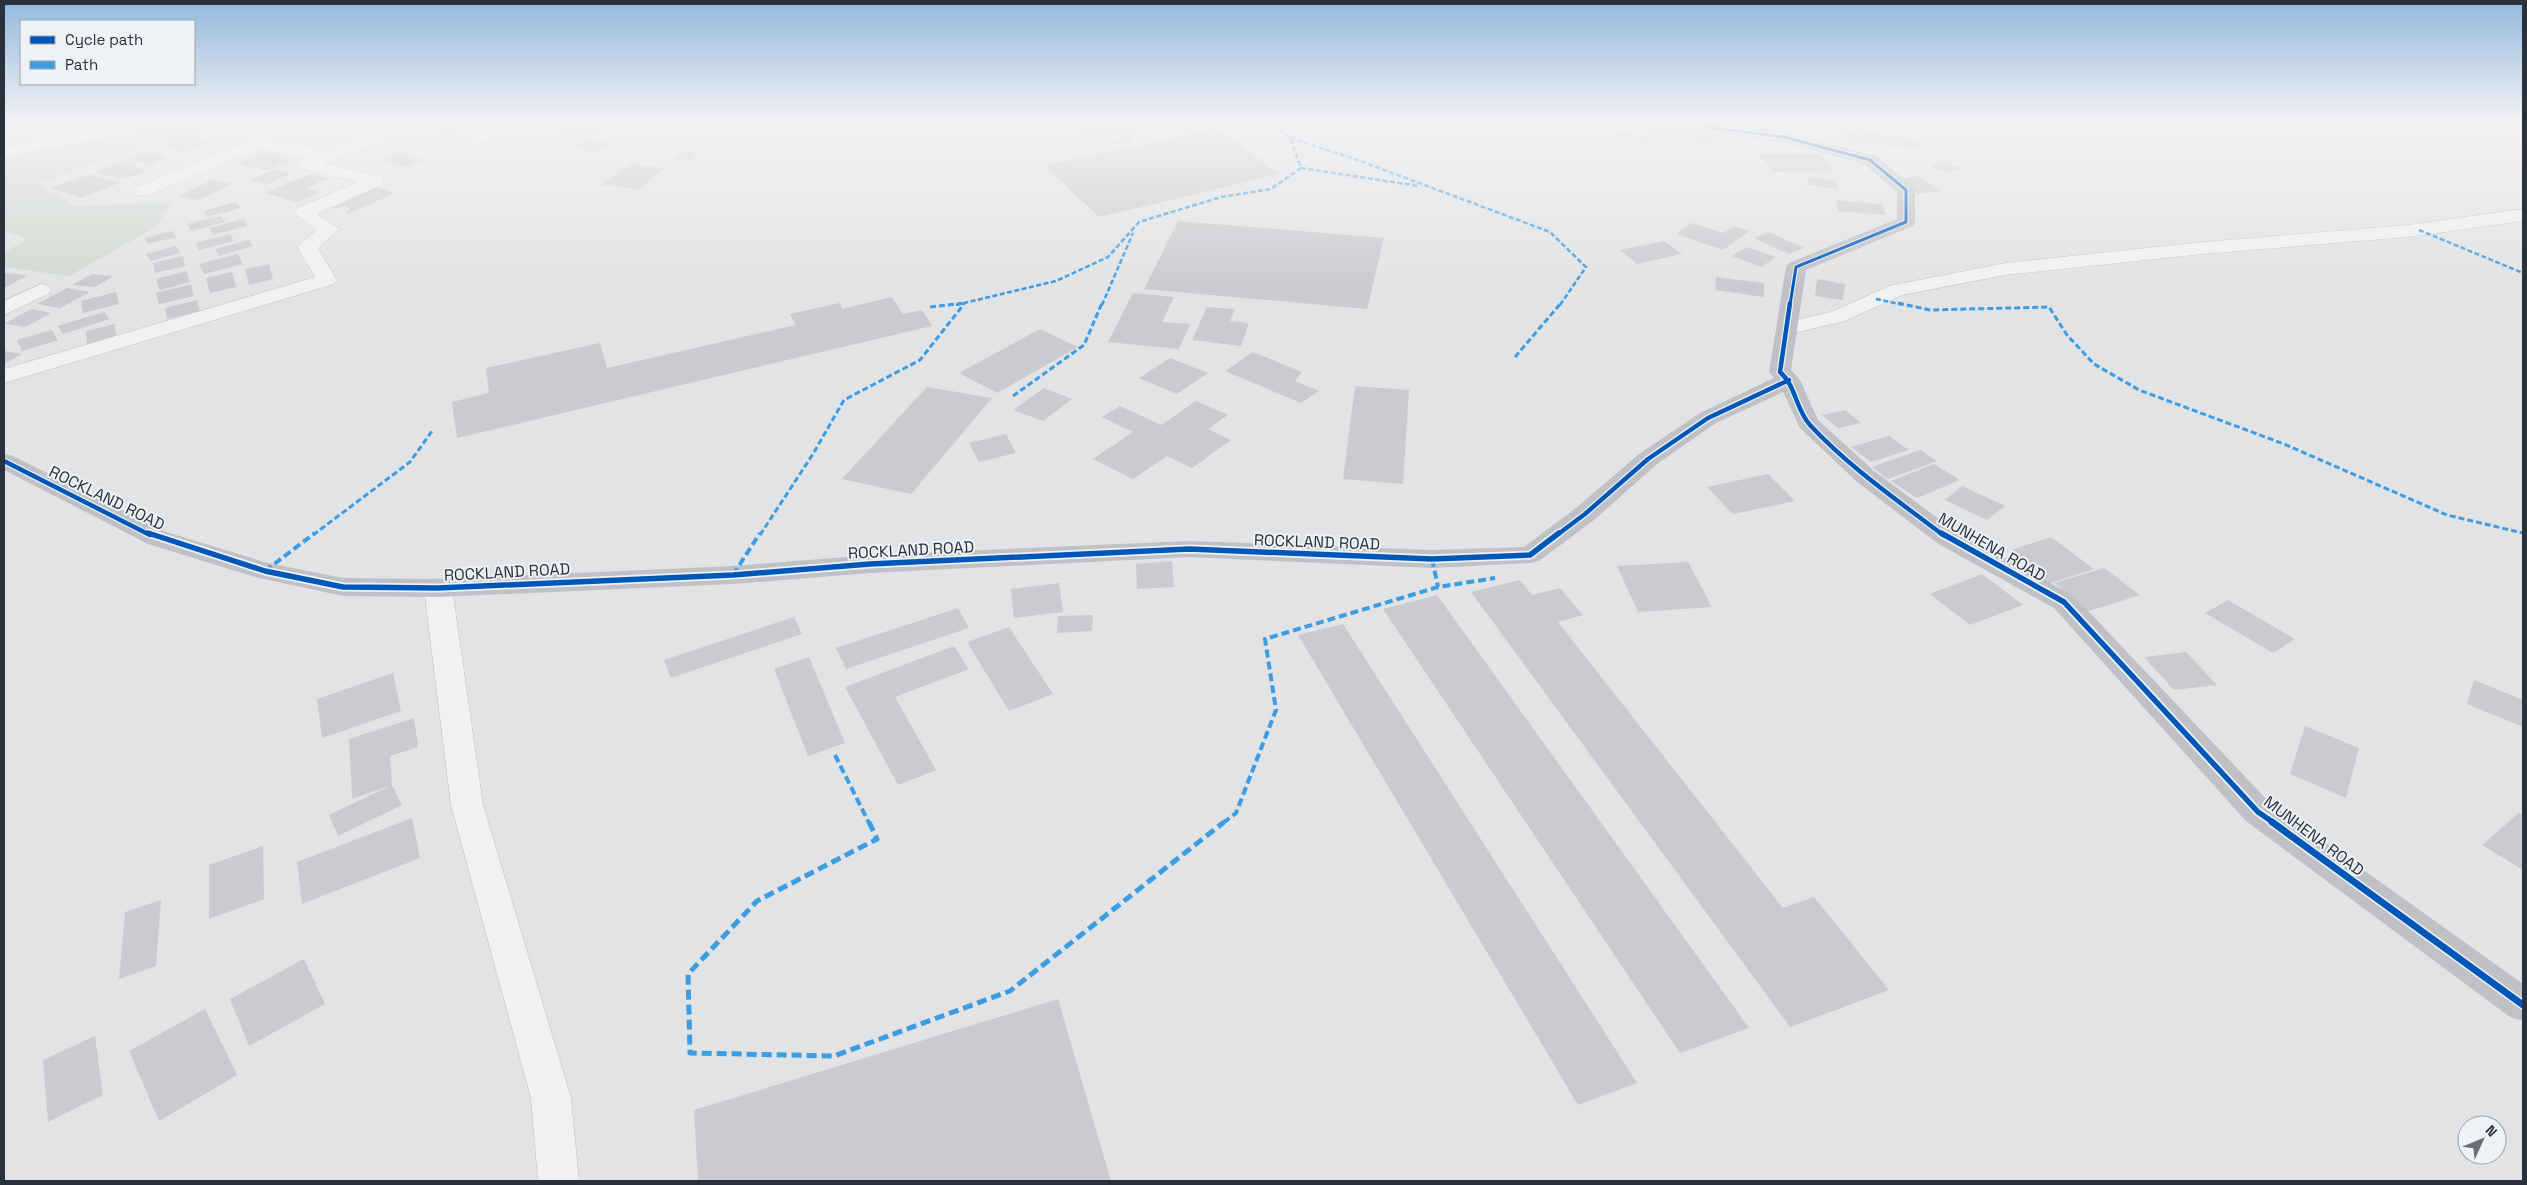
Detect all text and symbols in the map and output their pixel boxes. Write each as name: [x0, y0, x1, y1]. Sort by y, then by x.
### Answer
legend: [20, 20, 195, 85]
text: Cycle path: [65, 30, 143, 49]
text: Path: [65, 55, 98, 74]
street label: ROCKLAND ROAD: [46, 461, 168, 535]
street label: MUNHENA ROAD: [1935, 508, 2049, 586]
street label: ROCKLAND ROAD: [1254, 529, 1380, 555]
street label: ROCKLAND ROAD: [847, 536, 975, 564]
street label: ROCKLAND ROAD: [443, 558, 571, 586]
street label: MUNHENA ROAD: [2260, 791, 2368, 881]
north arrow: [2457, 1115, 2507, 1165]
text: N: [2482, 1121, 2501, 1141]

